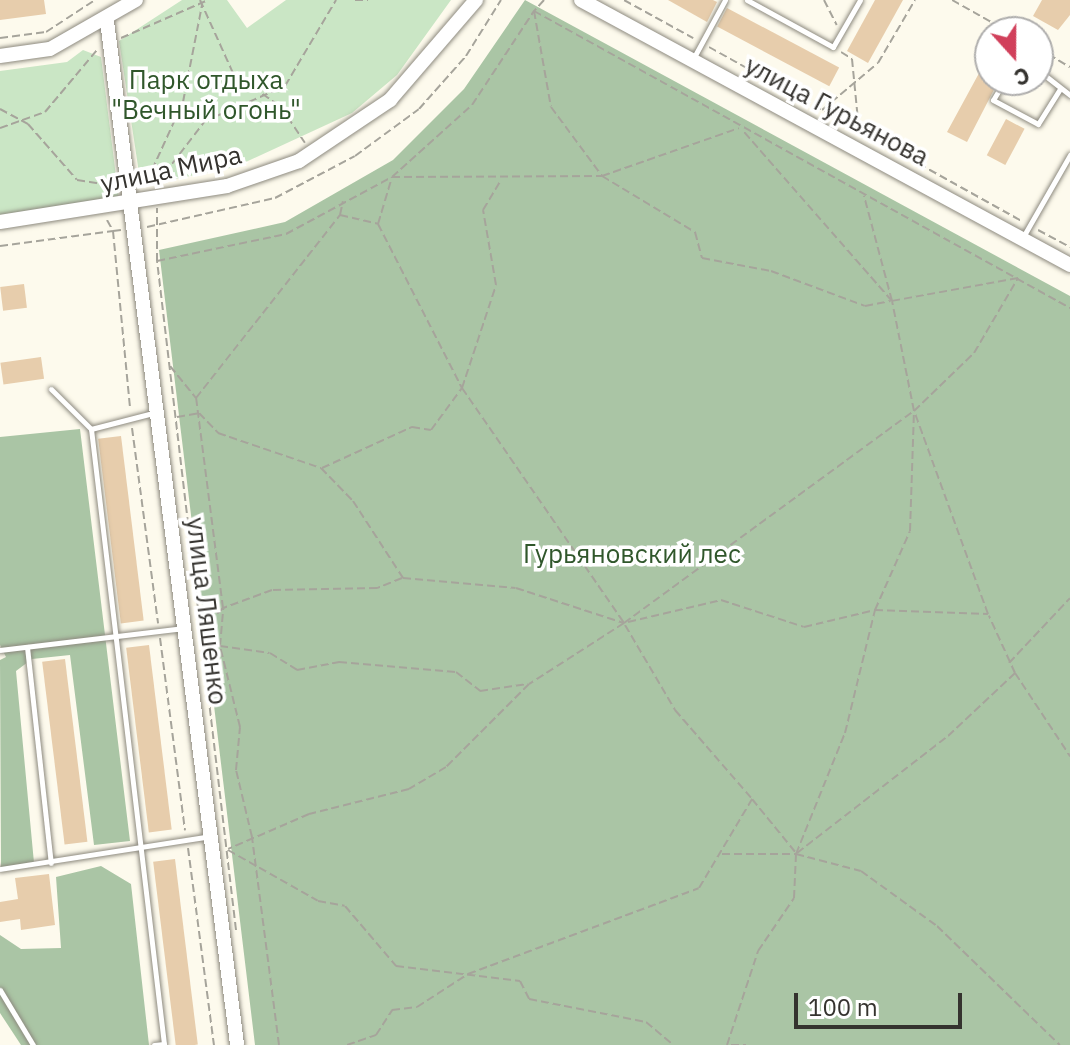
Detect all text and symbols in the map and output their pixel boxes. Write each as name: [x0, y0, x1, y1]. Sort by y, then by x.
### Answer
north arrow: [974, 16, 1054, 96]
street label: улица Гурьянова: [740, 49, 934, 173]
text: С: [1010, 61, 1034, 93]
park label: Парк отдыха "Вечный огонь": [111, 64, 301, 126]
street label: улица Мира: [98, 139, 244, 199]
street label: улица Ляшенко: [180, 515, 234, 707]
park label: Гурьяновский лес: [523, 538, 741, 570]
scale bar: [798, 977, 966, 1027]
text: 100 m: [808, 991, 878, 1023]

